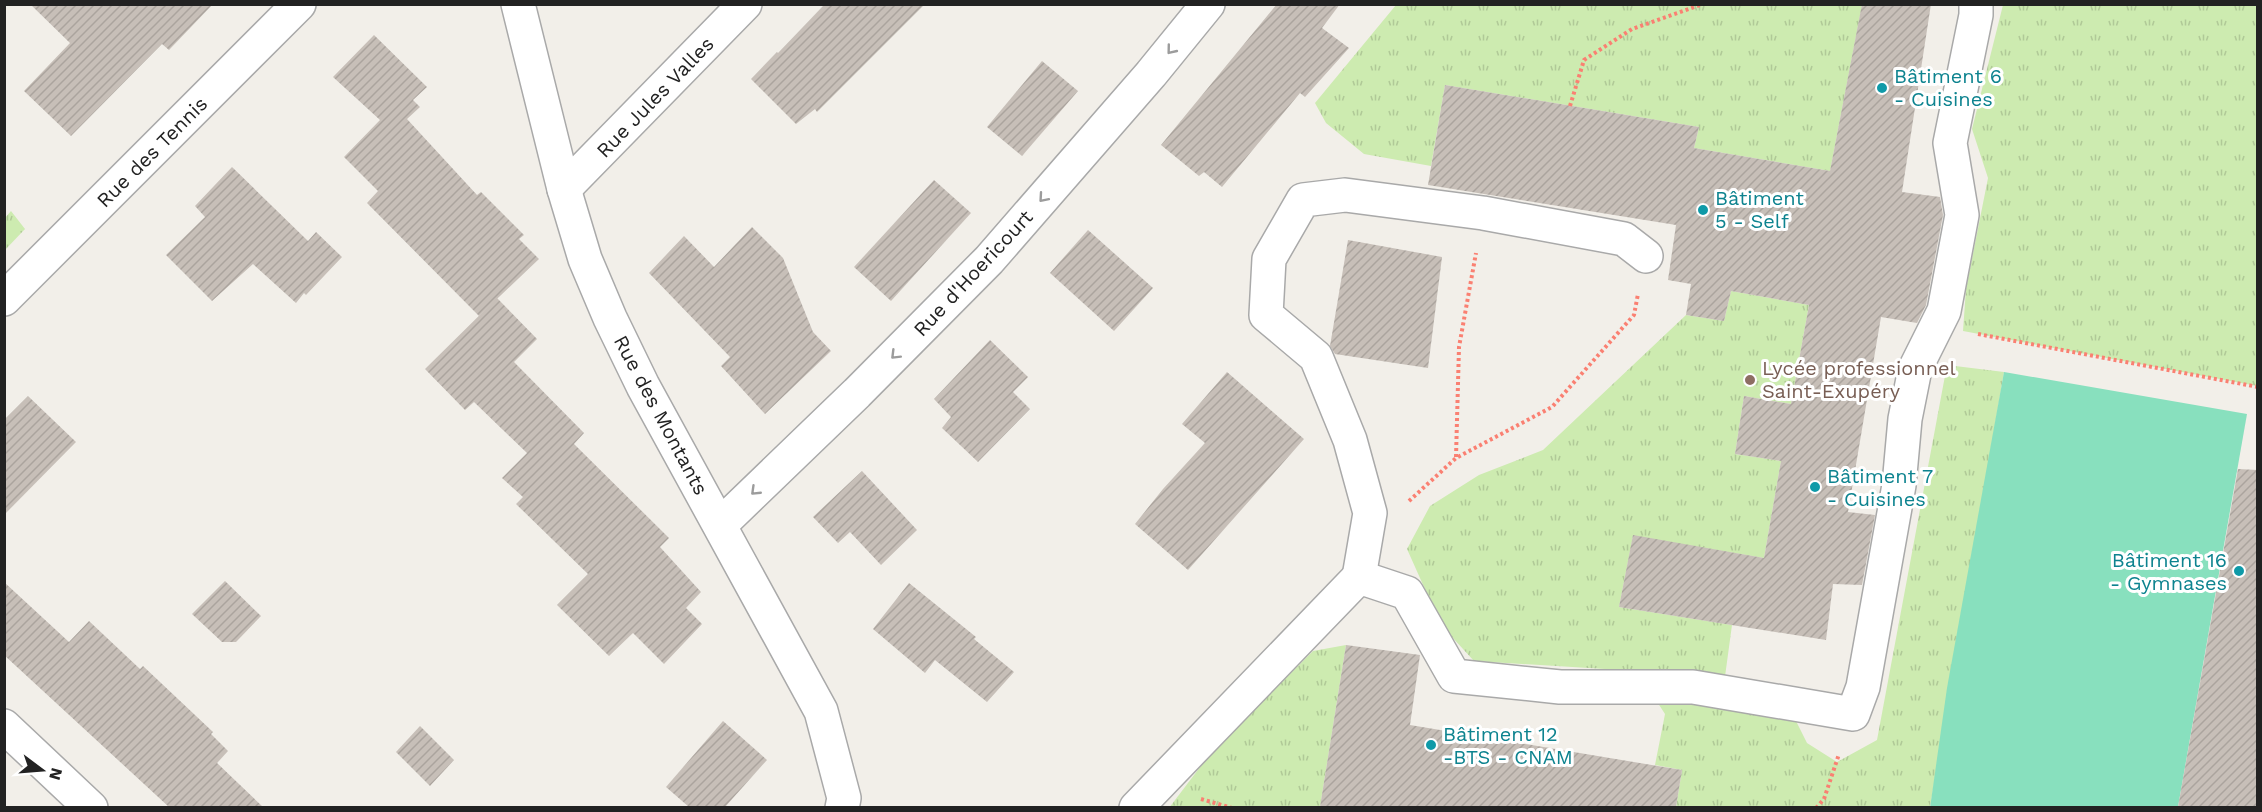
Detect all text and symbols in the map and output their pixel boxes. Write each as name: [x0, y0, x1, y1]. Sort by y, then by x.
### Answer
street label: Rue Jules Valles: [591, 32, 719, 162]
one-way arrow: [1167, 43, 1178, 54]
place label: Bâtiment 6 - Cuisines: [1894, 64, 2002, 111]
marker: Bâtiment 6 - Cuisines: [1875, 81, 1889, 95]
street label: Rue des Tennis: [92, 92, 212, 212]
place label: Bâtiment 5 - Self: [1715, 186, 1805, 233]
one-way arrow: [1039, 191, 1050, 202]
marker: Bâtiment 5 - Self: [1696, 203, 1710, 217]
street label: Rue d'Hoericourt: [908, 204, 1038, 341]
street label: Rue des Montants: [609, 331, 713, 499]
one-way arrow: [892, 347, 903, 358]
place label: Lycée professionnel Saint-Exupéry: [1762, 356, 1956, 403]
marker: Lycée professionnel Saint-Exupéry: [1743, 373, 1757, 387]
place label: Bâtiment 7 - Cuisines: [1827, 464, 1933, 511]
marker: Bâtiment 7 - Cuisines: [1808, 480, 1822, 494]
one-way arrow: [752, 483, 763, 494]
place label: Bâtiment 16 - Gymnases: [2110, 548, 2227, 595]
marker: Bâtiment 16 - Gymnases: [2232, 564, 2246, 578]
place label: Bâtiment 12 -BTS - CNAM: [1443, 722, 1573, 769]
marker: Bâtiment 12 -BTS - CNAM: [1424, 738, 1438, 752]
north arrow: [12, 740, 72, 800]
text: N: [45, 766, 67, 782]

